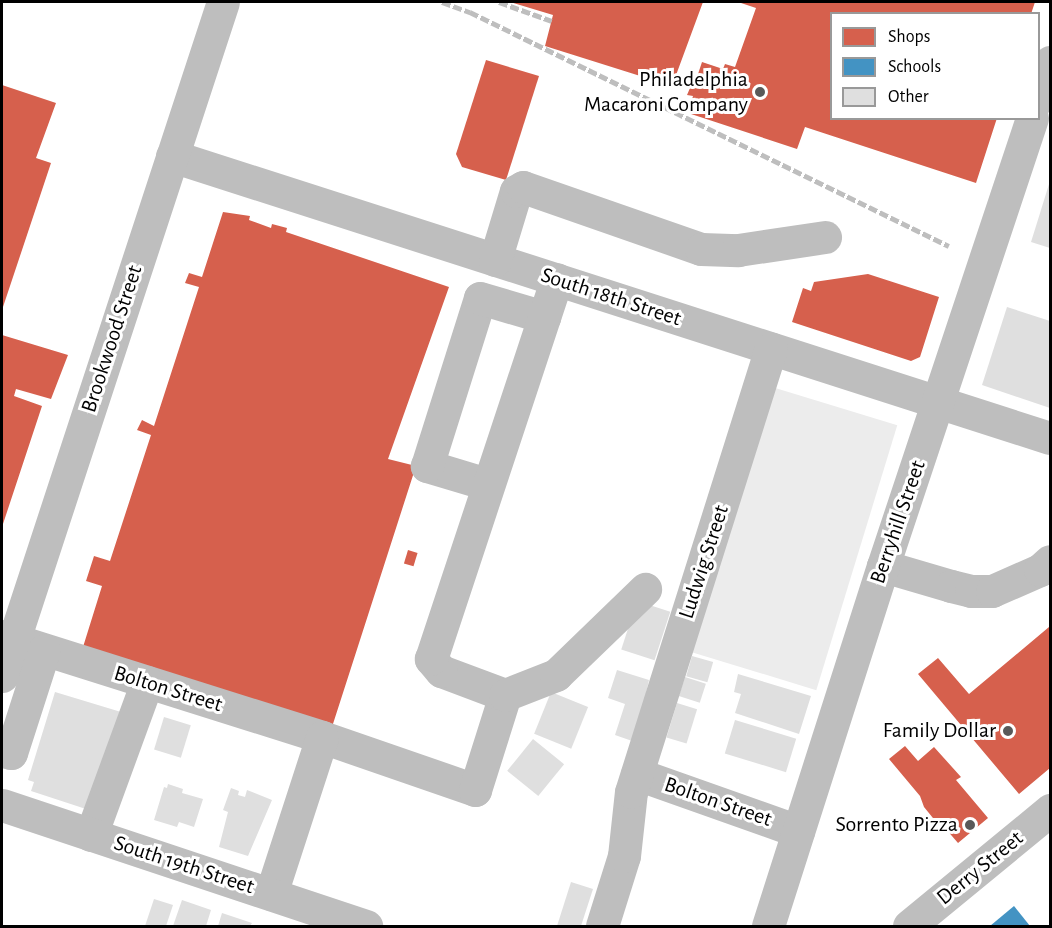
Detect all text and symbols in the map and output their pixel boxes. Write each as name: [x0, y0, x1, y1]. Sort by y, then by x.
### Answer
legend: [830, 12, 1040, 120]
text: Shops: [888, 28, 930, 46]
text: Schools: [888, 58, 941, 76]
place label: Philadelphia Macaroni Company: [584, 66, 748, 118]
marker: Philadelphia Macaroni Company: [753, 85, 767, 99]
text: Other: [888, 88, 929, 106]
street label: Brookwood Street: [76, 262, 148, 416]
street label: South 18th Street: [538, 262, 684, 332]
street label: Berryhill Street: [865, 457, 931, 587]
street label: Ludwig Street: [673, 502, 735, 622]
street label: Bolton Street: [111, 660, 225, 718]
place label: Family Dollar: [883, 718, 996, 744]
marker: Family Dollar: [1001, 724, 1015, 738]
street label: Bolton Street: [661, 771, 775, 833]
place label: Sorrento Pizza: [836, 812, 958, 838]
marker: Sorrento Pizza: [963, 818, 977, 832]
street label: Derry Street: [931, 825, 1029, 911]
street label: South 19th Street: [111, 830, 257, 900]

